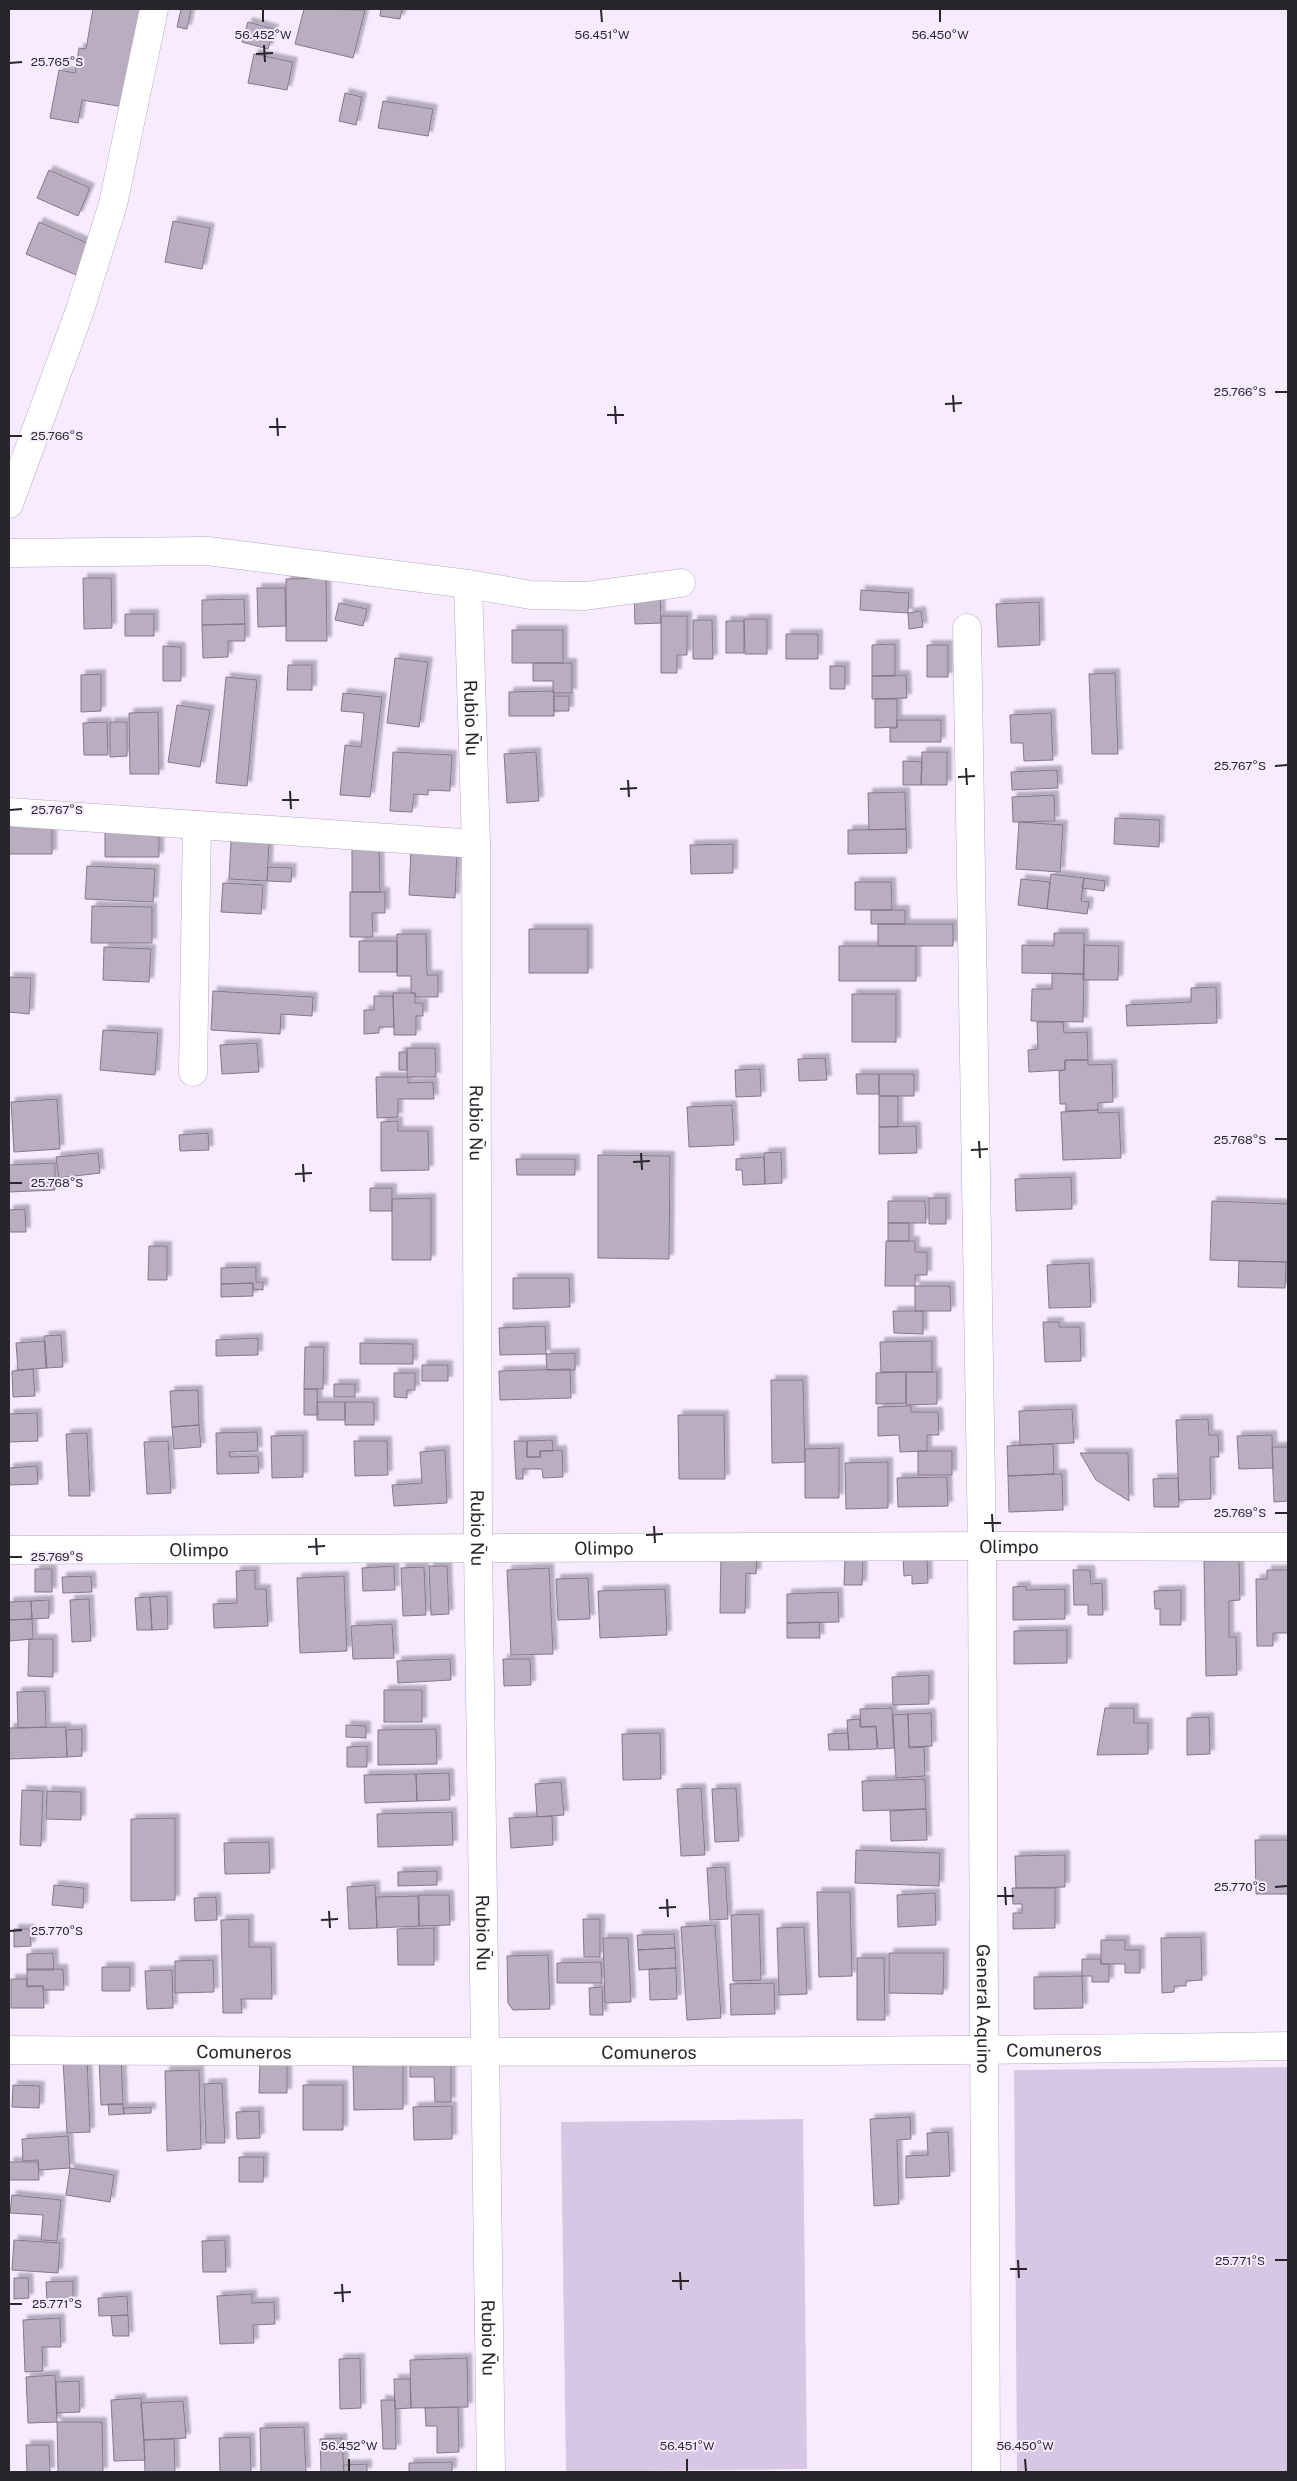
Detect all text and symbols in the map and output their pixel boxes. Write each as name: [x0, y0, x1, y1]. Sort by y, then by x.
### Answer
text: 56.452°W: [234, 28, 292, 42]
text: 56.451°W: [575, 28, 630, 42]
text: 56.450°W: [911, 28, 969, 42]
text: 25.765°S: [31, 55, 83, 69]
text: 25.766°S: [1214, 385, 1266, 399]
text: 25.766°S: [31, 429, 83, 443]
street label: Rubio Ñu: [460, 679, 484, 756]
text: 25.767°S: [1214, 759, 1266, 773]
text: 25.767°S: [31, 803, 83, 817]
street label: Rubio Ñu: [466, 1085, 488, 1161]
text: 25.768°S: [1214, 1133, 1266, 1147]
text: 25.768°S: [31, 1176, 83, 1190]
street label: Rubio Ñu: [467, 1490, 490, 1566]
text: 25.769°S: [1214, 1506, 1266, 1520]
street label: Olimpo: [979, 1535, 1039, 1557]
street label: Olimpo: [574, 1537, 634, 1558]
street label: Olimpo: [169, 1539, 229, 1560]
text: 25.769°S: [31, 1550, 83, 1564]
text: 25.770°S: [1214, 1880, 1266, 1894]
street label: Rubio Ñu: [472, 1895, 495, 1971]
text: 25.770°S: [31, 1924, 83, 1938]
street label: General Aquino: [973, 1944, 995, 2074]
street label: Comuneros: [1006, 2038, 1102, 2060]
street label: Comuneros: [196, 2041, 292, 2062]
street label: Comuneros: [601, 2041, 697, 2062]
text: 25.771°S: [1215, 2254, 1265, 2268]
text: 25.771°S: [32, 2297, 82, 2311]
street label: Rubio Ñu: [478, 2300, 501, 2376]
text: 56.452°W: [320, 2439, 378, 2453]
text: 56.451°W: [660, 2439, 715, 2453]
text: 56.450°W: [996, 2439, 1054, 2453]

